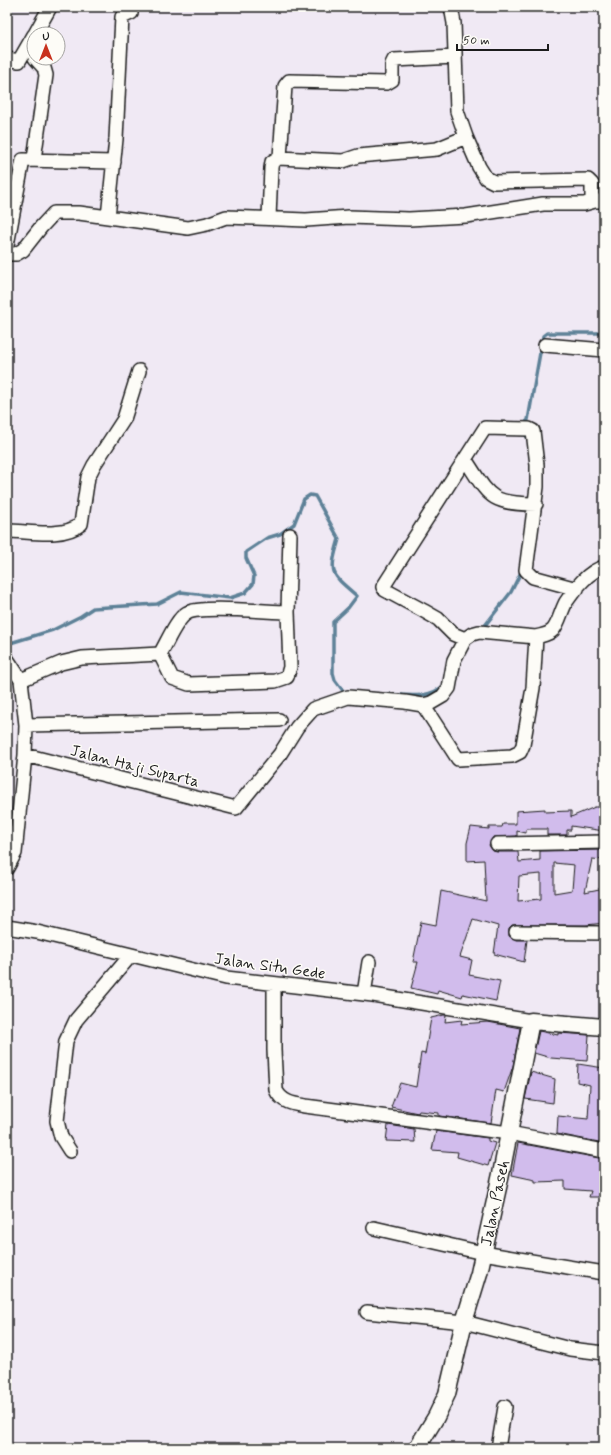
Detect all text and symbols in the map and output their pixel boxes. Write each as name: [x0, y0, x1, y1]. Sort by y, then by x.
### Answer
north arrow: [26, 26, 66, 66]
scale bar: [457, 26, 548, 52]
text: U: [42, 30, 50, 44]
text: 50 m: [463, 33, 490, 49]
street label: Jalan Haji Suparta: [68, 740, 201, 793]
street label: Jalan Situ Gede: [213, 948, 327, 985]
street label: Jalan Paseh: [476, 1158, 515, 1248]

